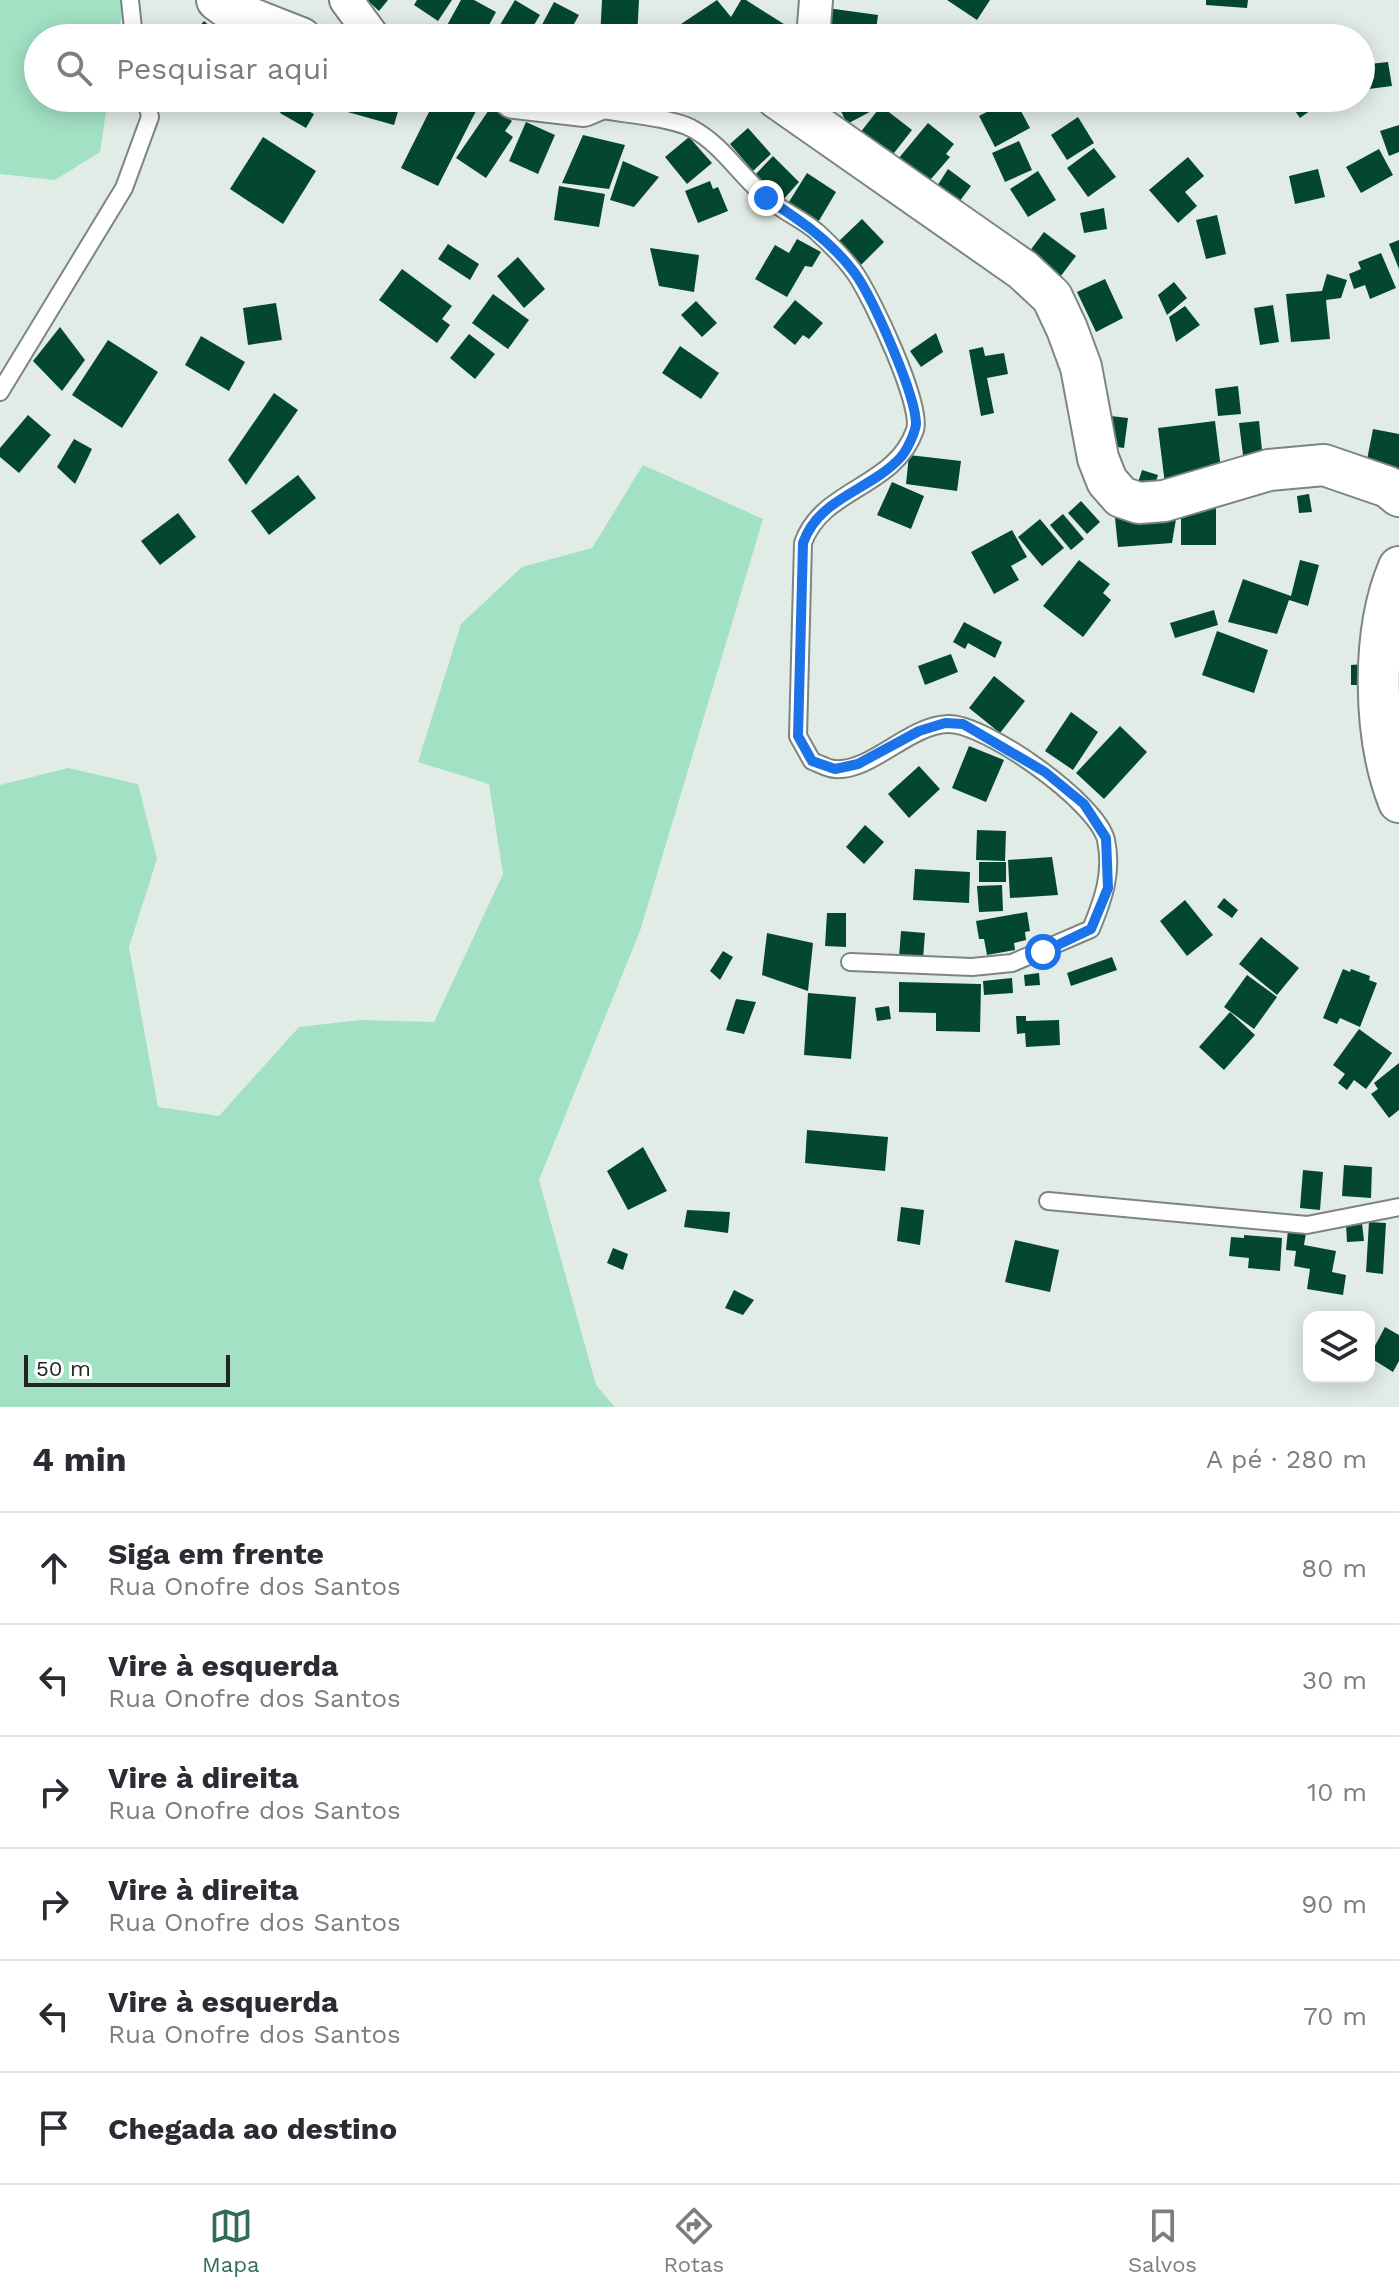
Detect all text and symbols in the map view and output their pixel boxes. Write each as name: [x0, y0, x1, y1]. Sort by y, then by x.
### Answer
search box: [24, 24, 1375, 112]
icon: search: [52, 46, 96, 90]
text: Pesquisar aqui: [116, 51, 329, 86]
route end: [748, 180, 784, 216]
route start: [1025, 934, 1061, 970]
map controls: [1303, 1311, 1375, 1383]
button: layers: [1303, 1311, 1375, 1383]
scale bar: [24, 1351, 230, 1387]
text: 50 m: [36, 1356, 91, 1381]
text: 4 min: [32, 1439, 127, 1479]
text: A pé · 280 m: [1206, 1444, 1367, 1474]
text: Siga em frente: [108, 1536, 324, 1571]
icon: ahead: [32, 1546, 76, 1590]
text: 80 m: [1301, 1553, 1367, 1583]
text: Rua Onofre dos Santos: [108, 1571, 401, 1601]
text: Vire à esquerda: [108, 1648, 338, 1683]
icon: left: [32, 1658, 76, 1702]
text: 30 m: [1302, 1665, 1367, 1695]
text: Rua Onofre dos Santos: [108, 1683, 401, 1713]
text: Vire à direita: [108, 1760, 299, 1795]
icon: right: [32, 1770, 76, 1814]
text: 10 m: [1307, 1777, 1367, 1807]
text: Rua Onofre dos Santos: [108, 1795, 401, 1825]
text: Vire à direita: [108, 1872, 299, 1907]
icon: right: [32, 1882, 76, 1926]
text: 90 m: [1301, 1889, 1367, 1919]
text: Rua Onofre dos Santos: [108, 1907, 401, 1937]
text: Vire à esquerda: [108, 1984, 338, 2019]
icon: left: [32, 1994, 76, 2038]
text: 70 m: [1303, 2001, 1367, 2031]
text: Rua Onofre dos Santos: [108, 2019, 401, 2049]
icon: arrive: [32, 2106, 76, 2150]
text: Chegada ao destino: [108, 2111, 397, 2146]
tab: Mapa: [202, 2204, 259, 2277]
tab: Rotas: [663, 2204, 724, 2277]
tab: Salvos: [1128, 2204, 1197, 2277]

